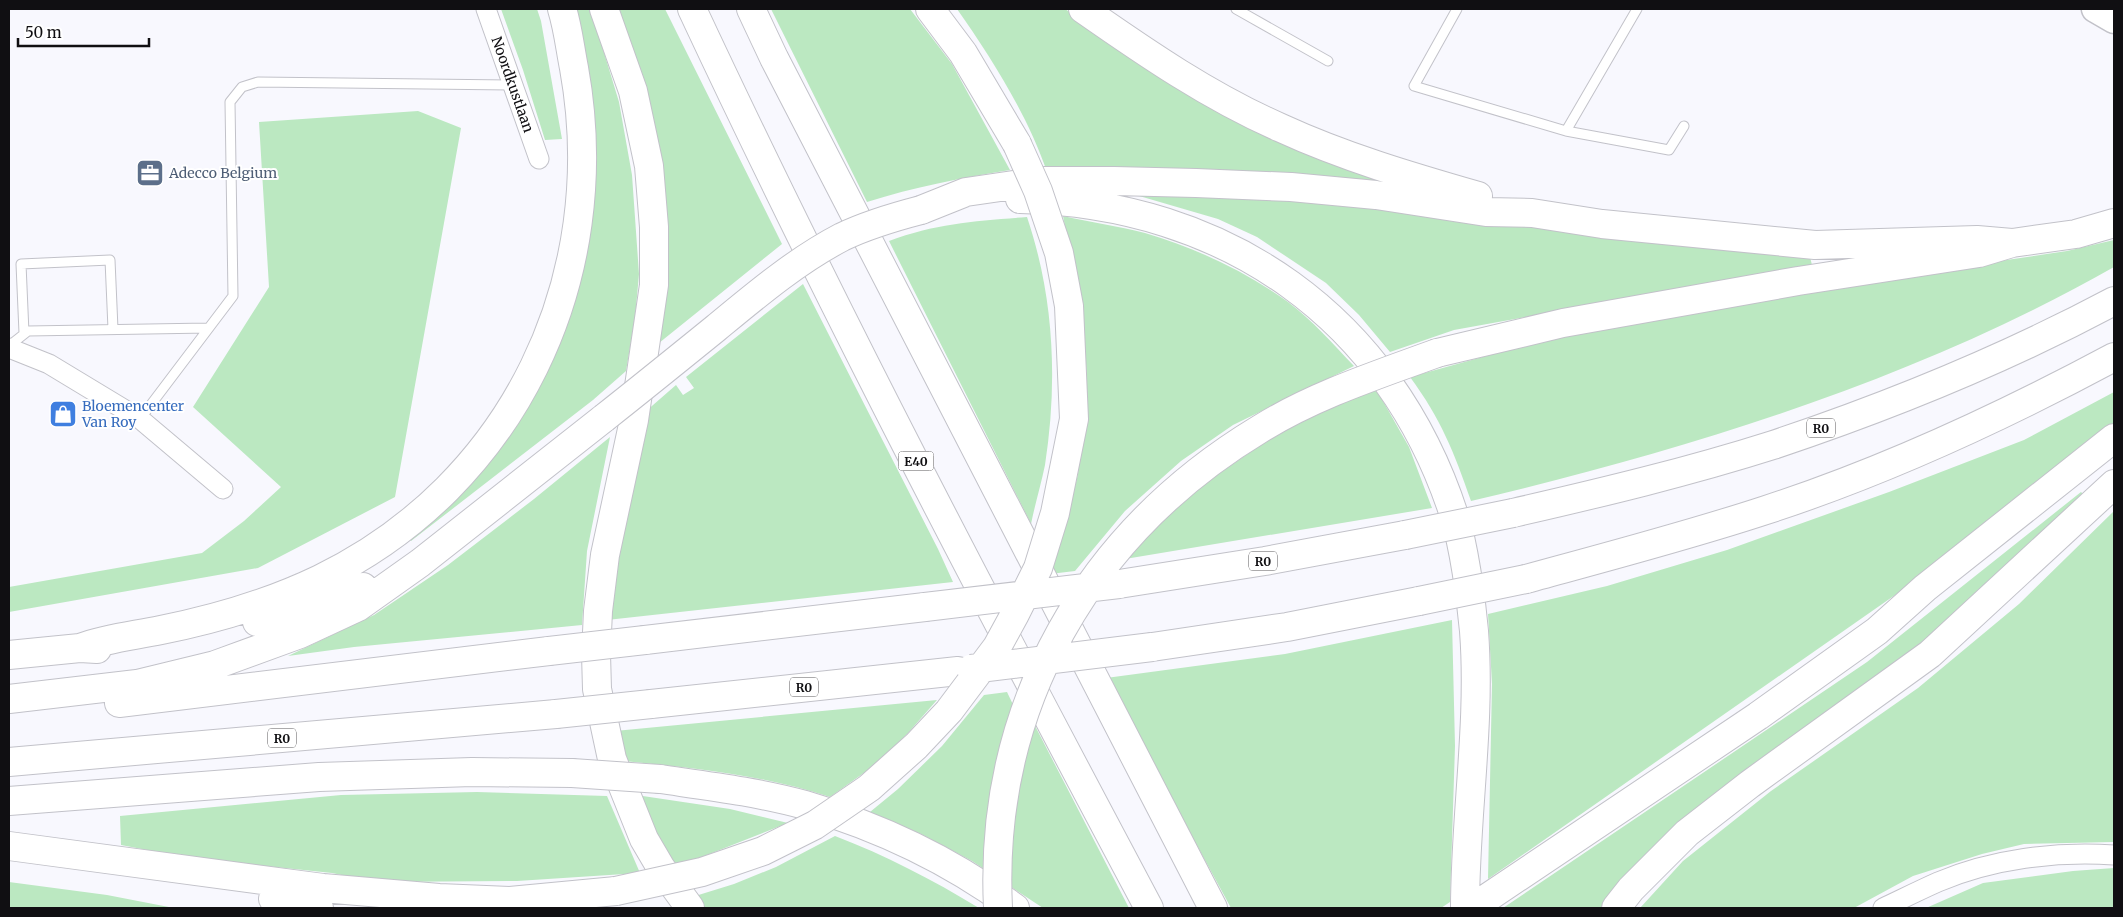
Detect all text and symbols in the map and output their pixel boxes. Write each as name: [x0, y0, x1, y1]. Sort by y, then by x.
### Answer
scale bar: [18, 15, 149, 47]
text: 50 m: [25, 23, 62, 42]
street label: Noordkustlaan: [487, 34, 538, 135]
office icon: Adecco Belgium: [135, 158, 165, 188]
place label: Adecco Belgium: [168, 164, 277, 182]
place label: Bloemencenter Van Roy: [81, 397, 184, 431]
shop icon: Bloemencenter Van Roy: [48, 399, 78, 429]
road number: R0: [1807, 418, 1835, 438]
road number: E40: [898, 452, 934, 471]
road number: R0: [1249, 552, 1277, 570]
road number: R0: [790, 678, 818, 696]
road number: R0: [268, 728, 296, 748]

